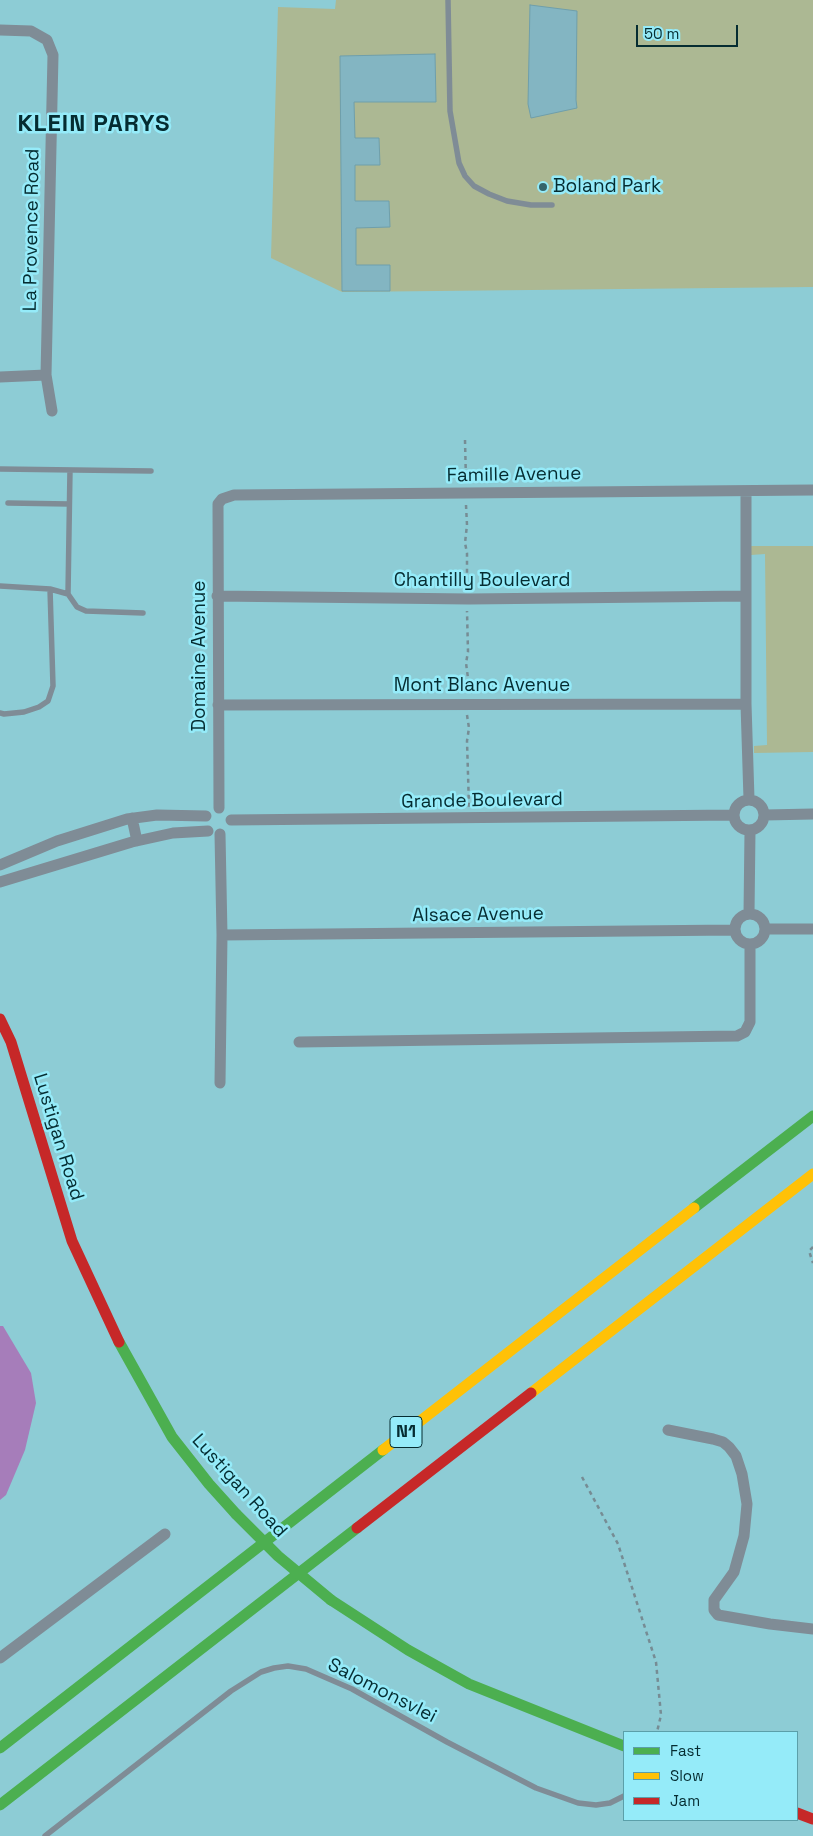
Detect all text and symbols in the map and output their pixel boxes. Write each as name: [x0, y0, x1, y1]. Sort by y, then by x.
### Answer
scale bar: [638, 15, 740, 47]
text: 50 m: [644, 24, 679, 43]
district label: KLEIN PARYS: [16, 110, 172, 138]
street label: La Provence Road: [19, 148, 45, 312]
place label: Boland Park: [553, 176, 661, 198]
marker: Boland Park: [537, 181, 549, 193]
street label: Famille Avenue: [447, 462, 581, 488]
street label: Chantilly Boulevard: [394, 570, 570, 592]
street label: Domaine Avenue: [189, 580, 211, 732]
street label: Mont Blanc Avenue: [394, 675, 570, 697]
street label: Grande Boulevard: [401, 788, 563, 814]
street label: Alsace Avenue: [412, 902, 544, 928]
street label: Lustigan Road: [28, 1071, 88, 1203]
road number: N1: [390, 1416, 422, 1448]
street label: Lustigan Road: [187, 1430, 291, 1542]
street label: Salomonsvlei: [324, 1654, 440, 1728]
legend: [623, 1731, 798, 1821]
text: Fast: [670, 1741, 701, 1760]
text: Slow: [670, 1766, 704, 1785]
text: Jam: [670, 1791, 700, 1810]

